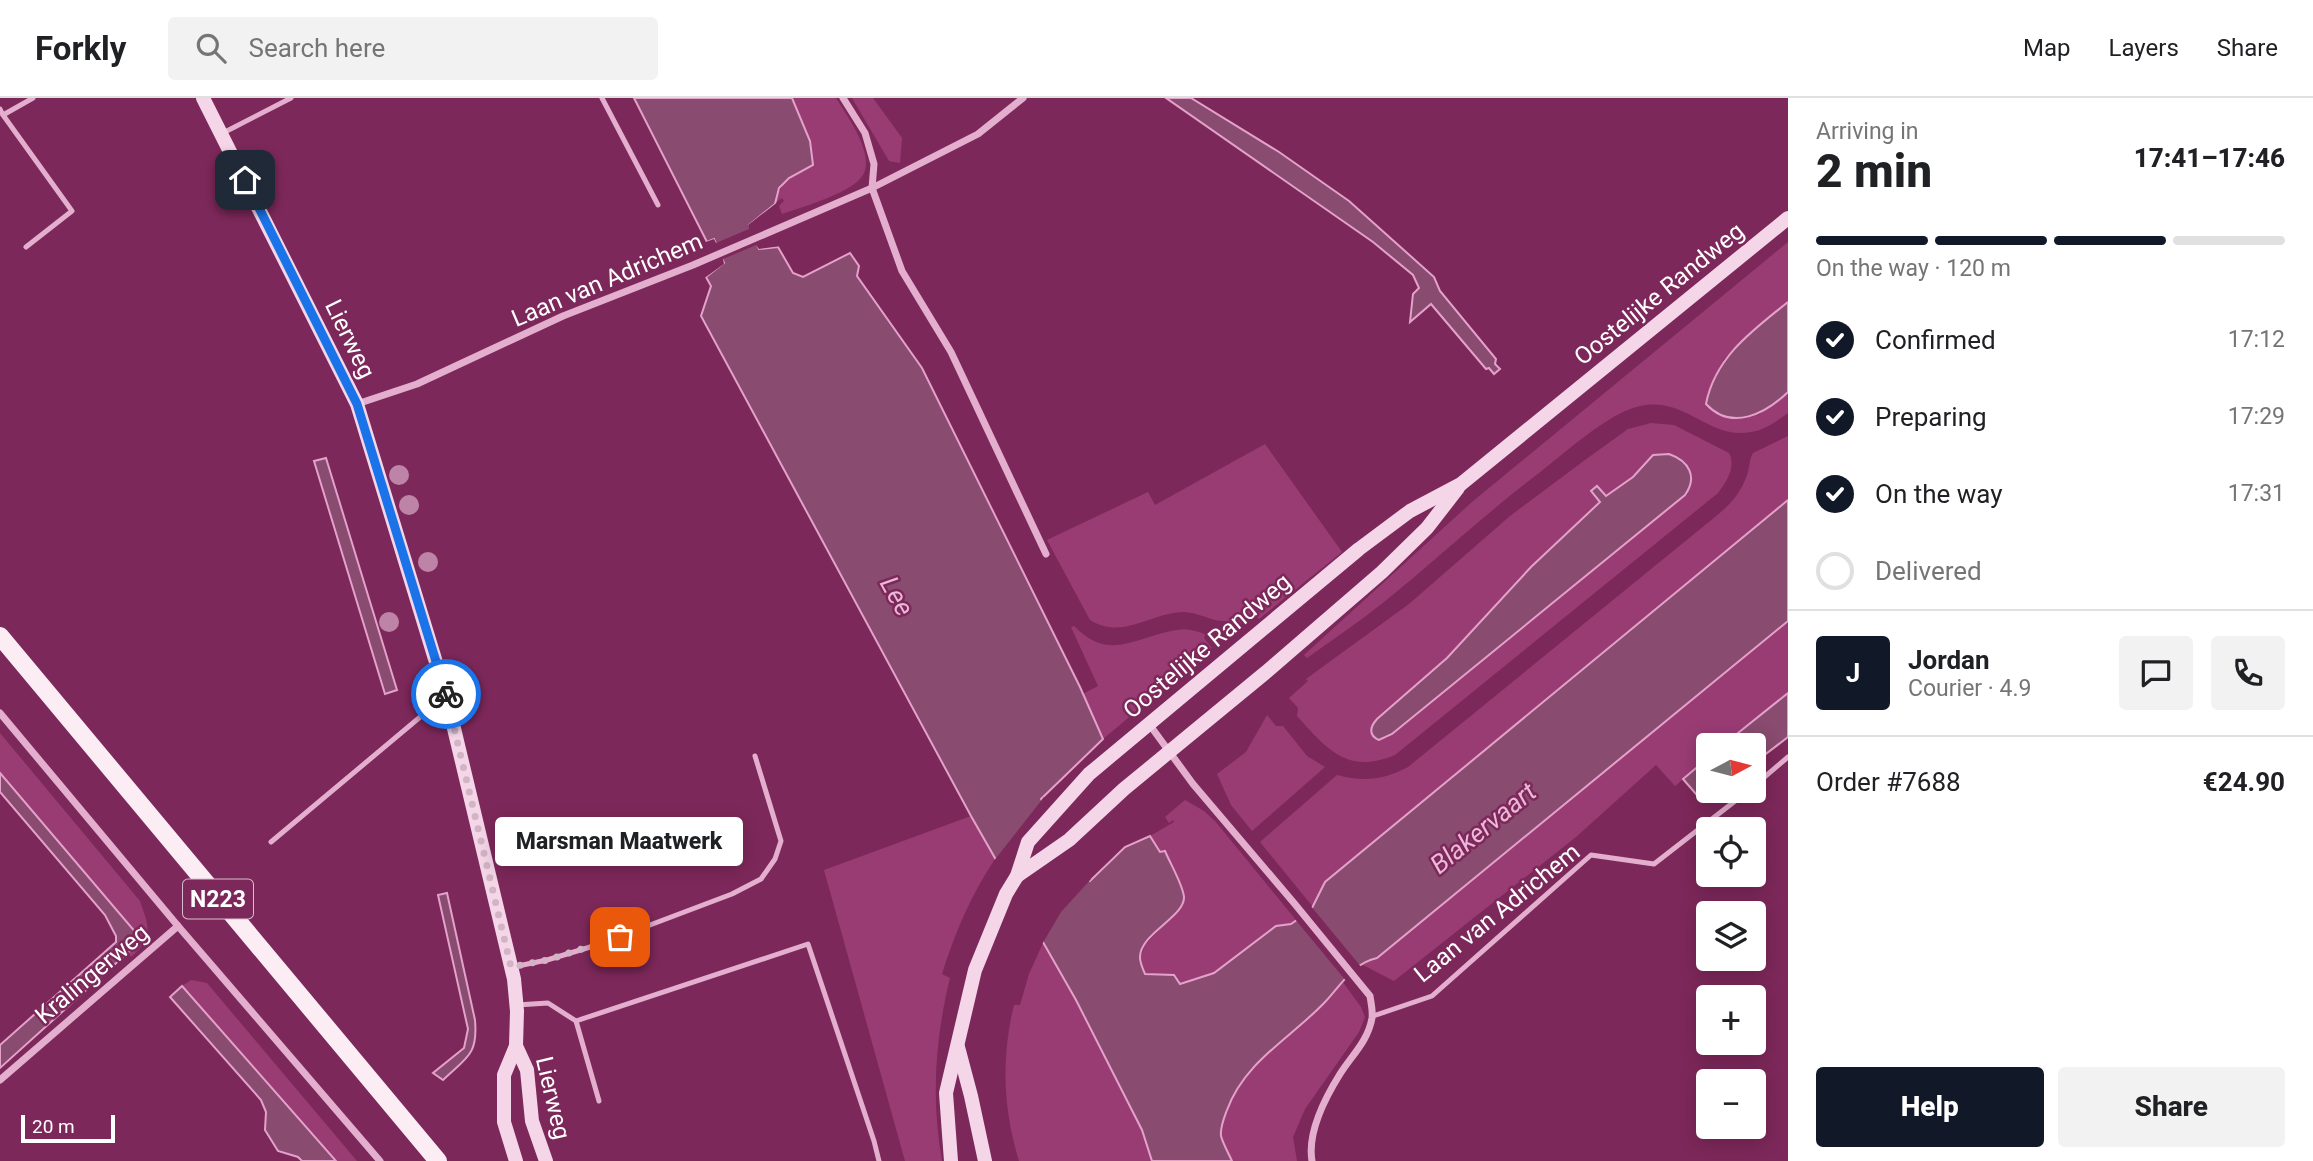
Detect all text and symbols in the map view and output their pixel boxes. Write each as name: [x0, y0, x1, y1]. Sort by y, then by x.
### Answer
search box: [168, 17, 658, 80]
text: Forkly: [35, 29, 126, 68]
icon: search: [192, 29, 230, 67]
text: Search here: [248, 33, 385, 63]
text: Map: [2023, 34, 2071, 62]
text: Layers: [2109, 34, 2179, 62]
text: Share: [2217, 34, 2278, 62]
text: Arriving in: [1816, 118, 1919, 145]
text: 17:41–17:46: [2134, 143, 2285, 173]
text: 2 min: [1816, 144, 1932, 198]
pin: [215, 150, 275, 210]
icon: home: [226, 161, 264, 199]
street label: Oostelijke Randweg: [1569, 217, 1749, 371]
street label: Laan van Adrichem: [507, 227, 707, 333]
text: On the way · 120 m: [1816, 255, 2011, 282]
street label: Lierweg: [319, 295, 381, 383]
icon: check: [1816, 321, 1854, 359]
text: Confirmed: [1875, 325, 1996, 355]
text: 17:12: [2228, 326, 2285, 353]
icon: check: [1816, 398, 1854, 436]
text: Preparing: [1875, 402, 1987, 432]
text: 17:29: [2228, 403, 2285, 430]
icon: check: [1816, 475, 1854, 513]
text: On the way: [1875, 479, 2003, 509]
text: 17:31: [2228, 480, 2285, 507]
text: Delivered: [1875, 556, 1982, 586]
street label: Oostelijke Randweg: [1118, 568, 1296, 724]
water label: Lee: [874, 571, 920, 621]
button: chat: [2119, 636, 2193, 710]
button: phone: [2211, 636, 2285, 710]
text: Jordan: [1908, 645, 1990, 675]
text: J: [1846, 658, 1860, 688]
courier: [411, 659, 481, 729]
icon: bike: [427, 675, 465, 713]
text: Courier · 4.9: [1908, 675, 2031, 702]
north arrow: [1696, 733, 1766, 803]
map controls: [1696, 733, 1766, 1139]
text: Order #7688: [1816, 767, 1961, 797]
text: €24.90: [2203, 767, 2285, 797]
water label: Blakervaart: [1424, 776, 1542, 880]
button: locate: [1696, 817, 1766, 887]
callout: Marsman Maatwerk: [496, 818, 744, 867]
text: Marsman Maatwerk: [516, 828, 722, 855]
street label: Laan van Adrichem: [1409, 838, 1585, 988]
road number: N223: [183, 880, 253, 918]
button: layers: [1696, 901, 1766, 971]
pin: [590, 907, 650, 967]
street label: Kralingerweg: [30, 918, 154, 1030]
icon: bag: [601, 918, 639, 956]
button: +: [1696, 985, 1766, 1055]
street label: Lierweg: [530, 1054, 576, 1142]
button: Help: [1816, 1067, 2044, 1147]
button: Share: [2058, 1067, 2285, 1147]
button: −: [1696, 1069, 1766, 1139]
scale bar: [21, 1112, 116, 1144]
text: 20 m: [32, 1115, 75, 1138]

